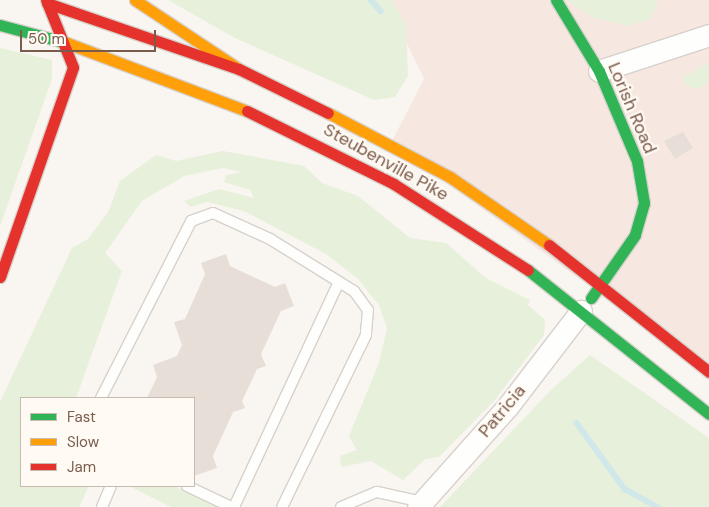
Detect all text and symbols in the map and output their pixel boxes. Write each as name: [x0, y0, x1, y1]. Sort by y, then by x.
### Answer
scale bar: [22, 20, 159, 52]
text: 50 m: [28, 29, 65, 49]
street label: Lorish Road: [603, 59, 661, 157]
street label: Steubenville Pike: [320, 119, 452, 205]
street label: Patricia: [474, 380, 530, 442]
legend: [20, 397, 195, 487]
text: Fast: [67, 407, 96, 427]
text: Slow: [67, 432, 99, 452]
text: Jam: [67, 457, 96, 477]

